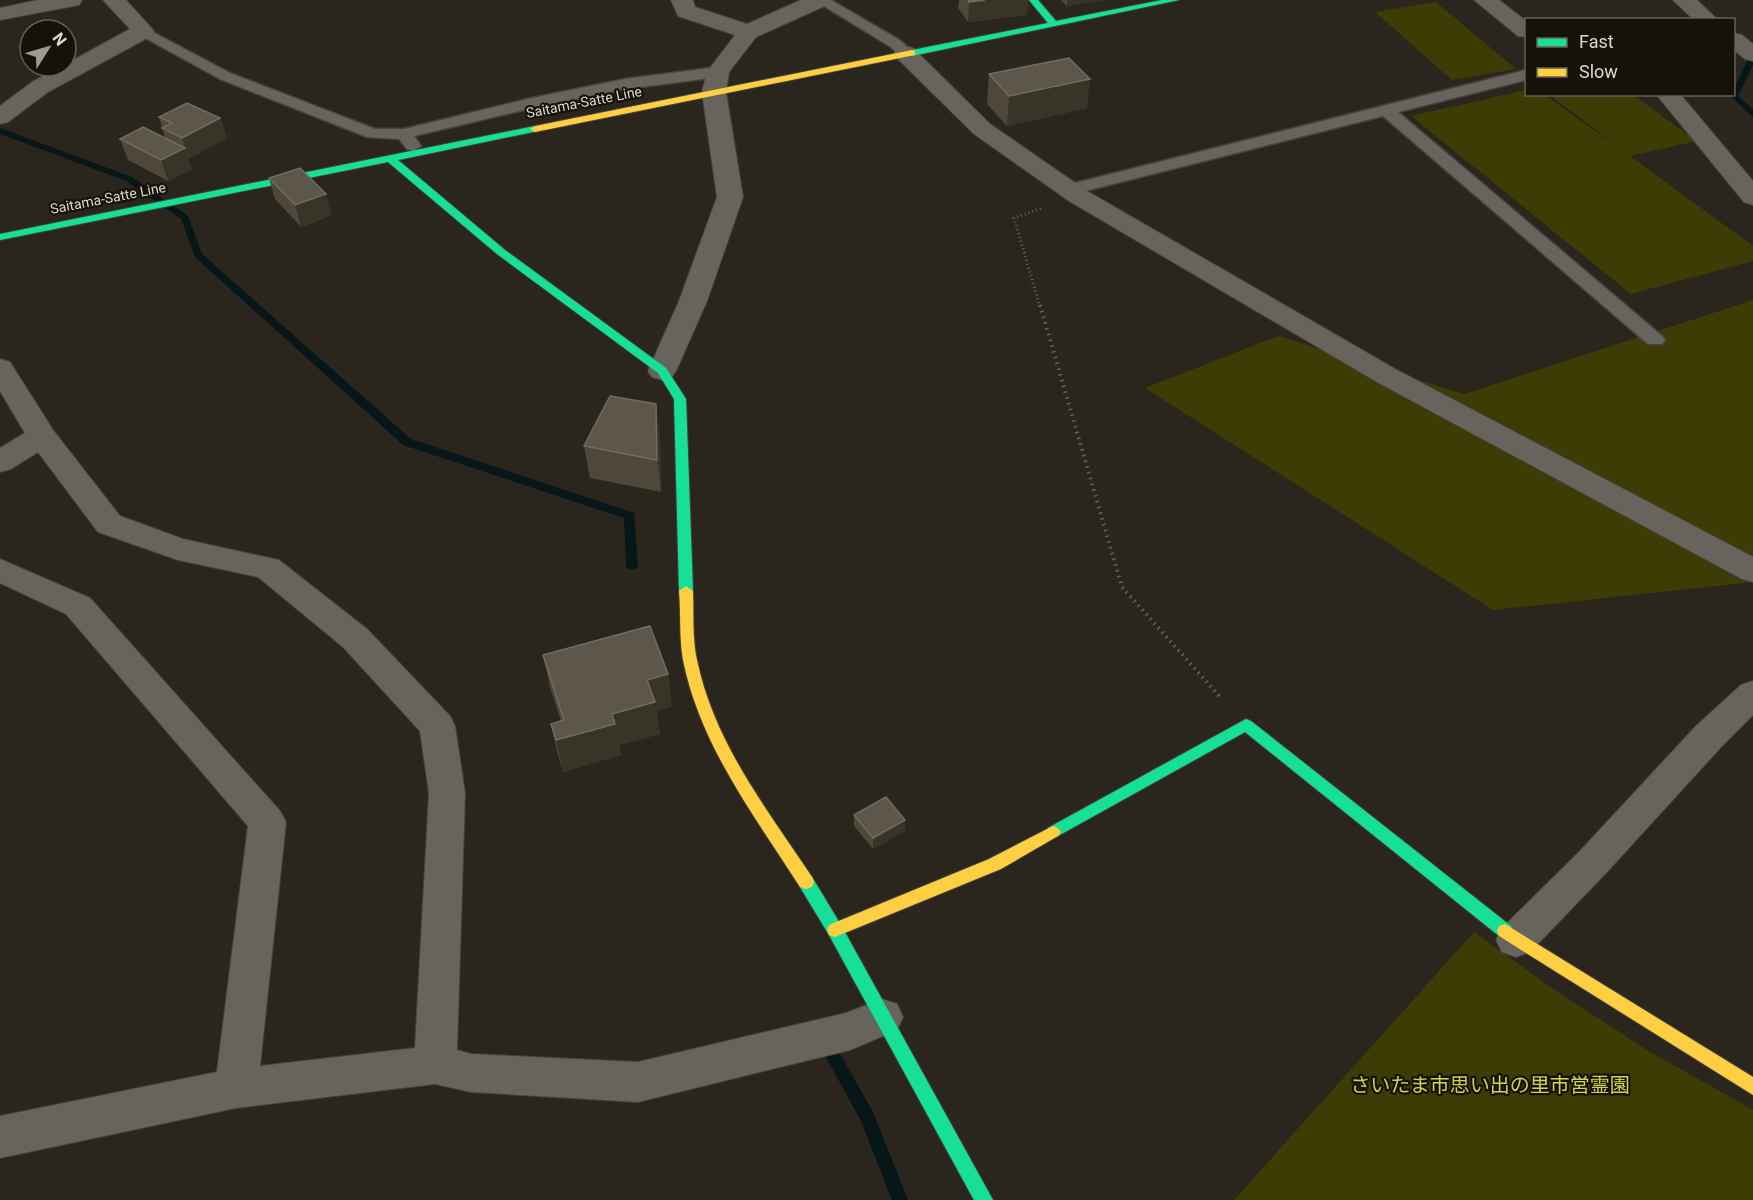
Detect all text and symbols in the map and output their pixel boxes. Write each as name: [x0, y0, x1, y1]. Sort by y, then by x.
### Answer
north arrow: [18, 18, 78, 78]
legend: [1525, 18, 1735, 96]
text: N: [49, 29, 71, 50]
text: Fast: [1579, 31, 1614, 52]
text: Slow: [1579, 61, 1618, 82]
street label: Saitama-Satte Line: [525, 83, 643, 121]
street label: Saitama-Satte Line: [49, 179, 167, 217]
park label: さいたま市思い出の里市営霊園: [1350, 1073, 1630, 1097]

